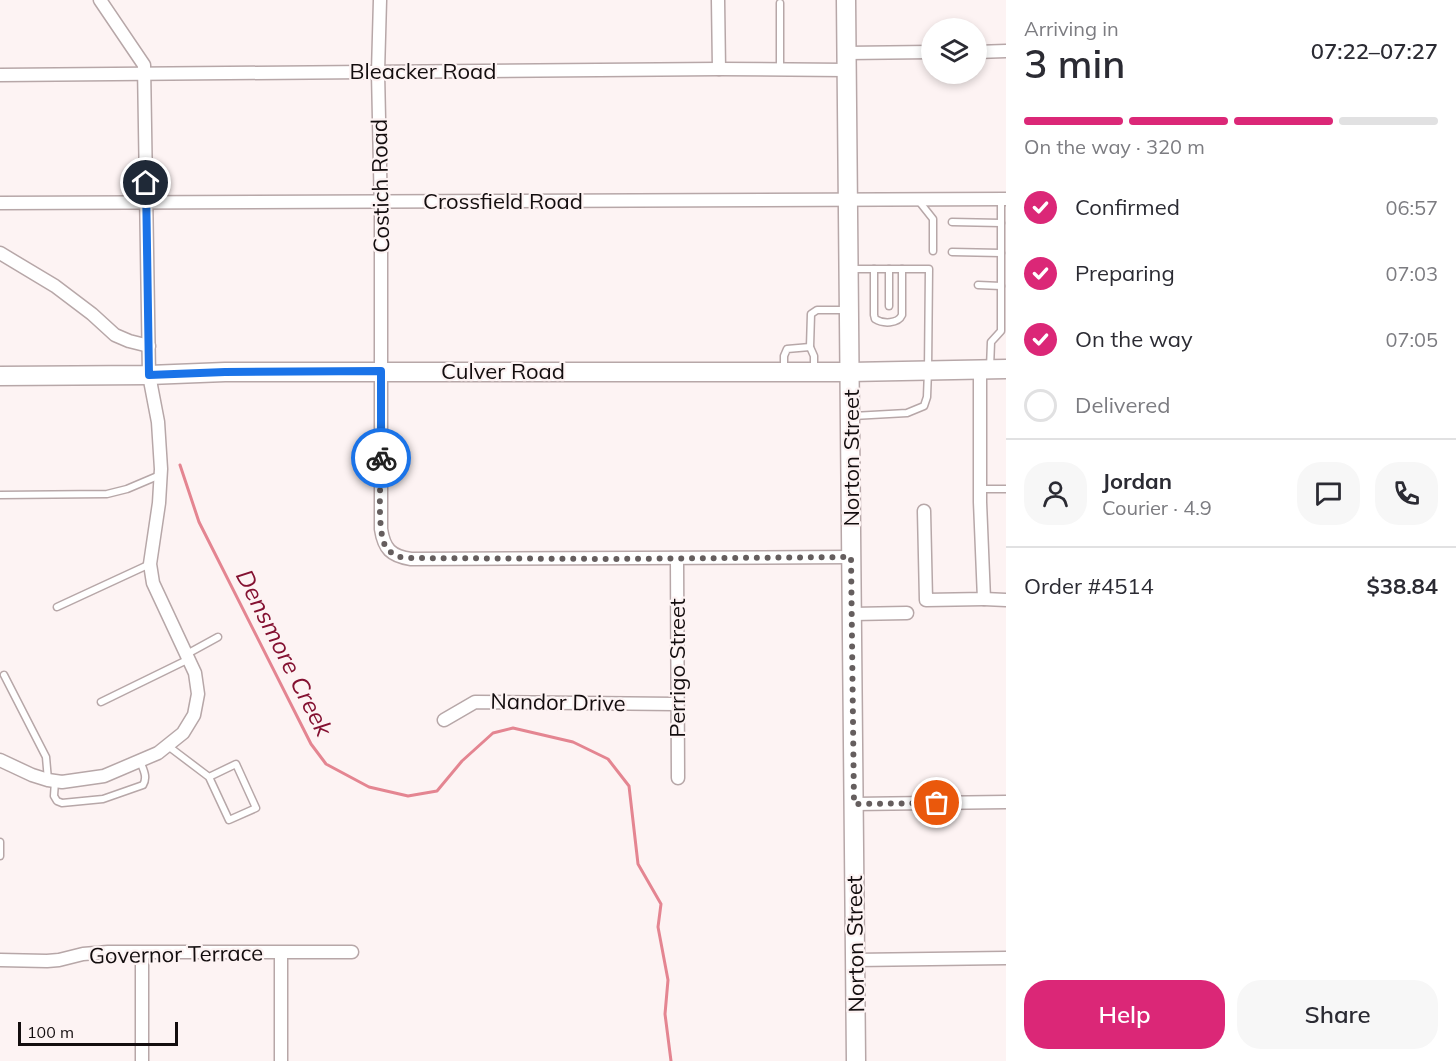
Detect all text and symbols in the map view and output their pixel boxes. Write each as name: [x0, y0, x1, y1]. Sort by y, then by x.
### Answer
text: Arriving in: [1024, 16, 1119, 41]
map controls: [921, 18, 987, 84]
button: layers: [921, 18, 987, 84]
text: 07:22–07:27: [1311, 37, 1438, 65]
text: 3 min: [1024, 39, 1125, 88]
street label: Bleacker Road: [350, 57, 496, 85]
street label: Costich Road: [365, 119, 395, 253]
text: On the way · 320 m: [1024, 134, 1205, 159]
pin: [120, 157, 171, 208]
icon: home: [129, 166, 162, 199]
street label: Crossfield Road: [423, 187, 583, 215]
icon: check: [1024, 191, 1057, 224]
text: Confirmed: [1075, 193, 1180, 221]
text: 06:57: [1385, 195, 1438, 220]
icon: check: [1024, 257, 1057, 290]
text: Preparing: [1075, 259, 1175, 287]
text: 07:03: [1385, 261, 1438, 286]
icon: check: [1024, 323, 1057, 356]
text: On the way: [1075, 325, 1193, 353]
text: 07:05: [1385, 327, 1438, 352]
street label: Culver Road: [441, 357, 565, 385]
street label: Norton Street: [837, 389, 865, 527]
text: Delivered: [1075, 391, 1170, 419]
courier: [351, 428, 411, 488]
icon: bike: [365, 442, 398, 475]
button: person: [1024, 462, 1087, 525]
button: chat: [1297, 462, 1360, 525]
button: phone: [1375, 462, 1438, 525]
text: Jordan: [1102, 467, 1172, 495]
text: Courier · 4.9: [1102, 495, 1212, 520]
water label: Densmore Creek: [230, 564, 340, 741]
text: Order #4514: [1024, 572, 1154, 600]
text: $38.84: [1367, 572, 1438, 600]
street label: Perrigo Street: [663, 598, 691, 738]
street label: Nandor Drive: [490, 687, 626, 717]
pin: [911, 777, 962, 828]
icon: bag: [920, 786, 953, 819]
street label: Norton Street: [840, 875, 870, 1013]
street label: Governor Terrace: [89, 938, 263, 970]
button: Help: [1024, 980, 1225, 1049]
button: Share: [1237, 980, 1438, 1049]
scale bar: [18, 1019, 178, 1046]
text: 100 m: [27, 1022, 74, 1042]

